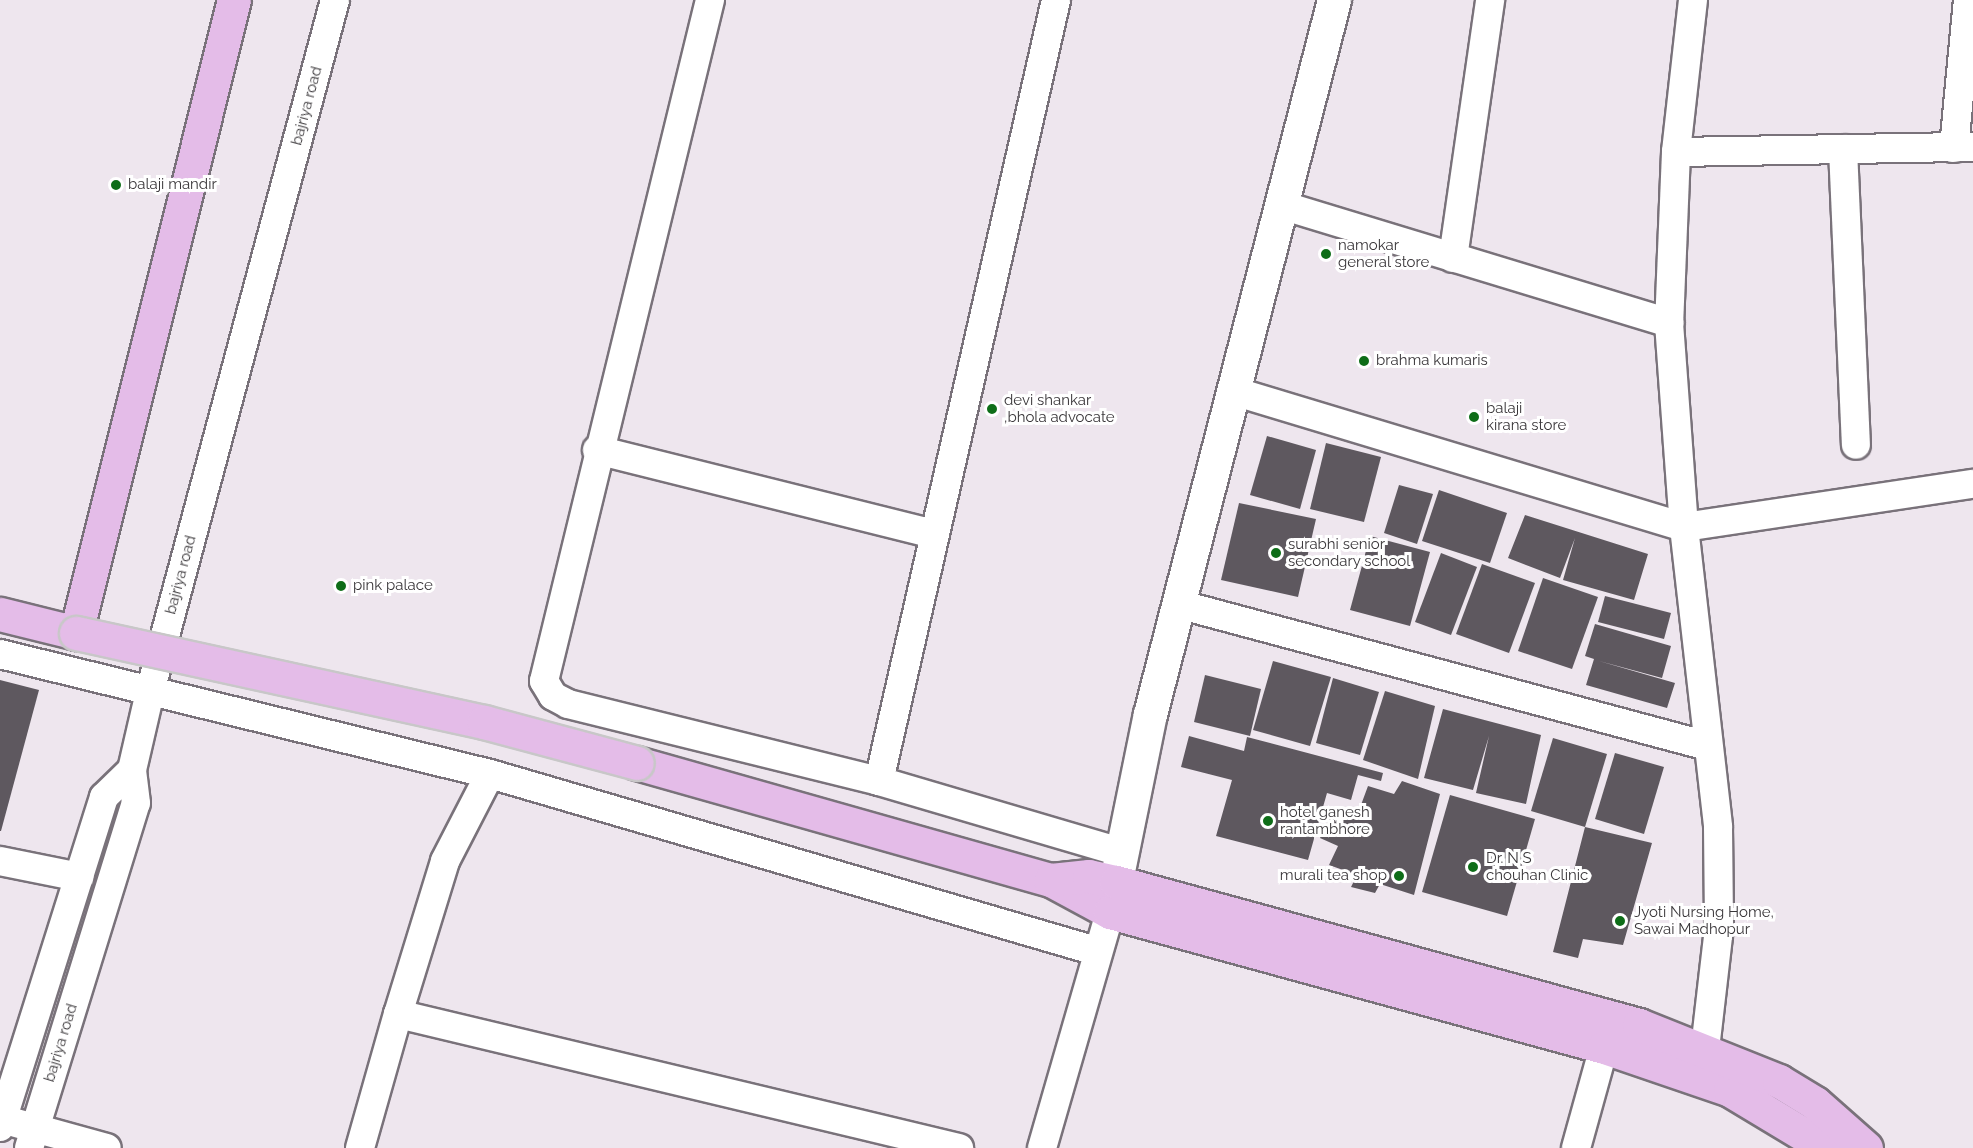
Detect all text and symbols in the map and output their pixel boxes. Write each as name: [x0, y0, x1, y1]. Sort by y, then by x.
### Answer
street label: bajriya road: [288, 65, 326, 147]
place label: balaji mandir: [128, 176, 217, 194]
marker: balaji mandir: [109, 178, 123, 192]
place label: namokar general store: [1338, 236, 1430, 271]
marker: namokar general store: [1319, 247, 1333, 261]
place label: brahma kumaris: [1376, 352, 1488, 370]
marker: brahma kumaris: [1357, 354, 1371, 368]
place label: devi shankar ,bhola advocate: [1004, 391, 1115, 426]
place label: balaji kirana store: [1486, 399, 1566, 434]
marker: devi shankar ,bhola advocate: [985, 402, 999, 416]
marker: balaji kirana store: [1467, 410, 1481, 424]
street label: bajriya road: [162, 534, 200, 616]
place label: surabhi senior secondary school: [1288, 535, 1411, 570]
marker: surabhi senior secondary school: [1269, 546, 1283, 560]
place label: pink palace: [353, 577, 433, 595]
marker: pink palace: [334, 579, 348, 593]
place label: hotel ganesh rantambhore: [1280, 803, 1370, 838]
marker: hotel ganesh rantambhore: [1261, 814, 1275, 828]
place label: Dr. N S chouhan Clinic: [1486, 849, 1588, 884]
marker: Dr. N S chouhan Clinic: [1464, 858, 1482, 876]
place label: murali tea shop: [1280, 867, 1387, 885]
marker: murali tea shop: [1392, 869, 1406, 883]
place label: Jyoti Nursing Home, Sawai Madhopur: [1634, 903, 1774, 938]
marker: Jyoti Nursing Home, Sawai Madhopur: [1611, 912, 1629, 930]
street label: bajriya road: [41, 1002, 81, 1084]

